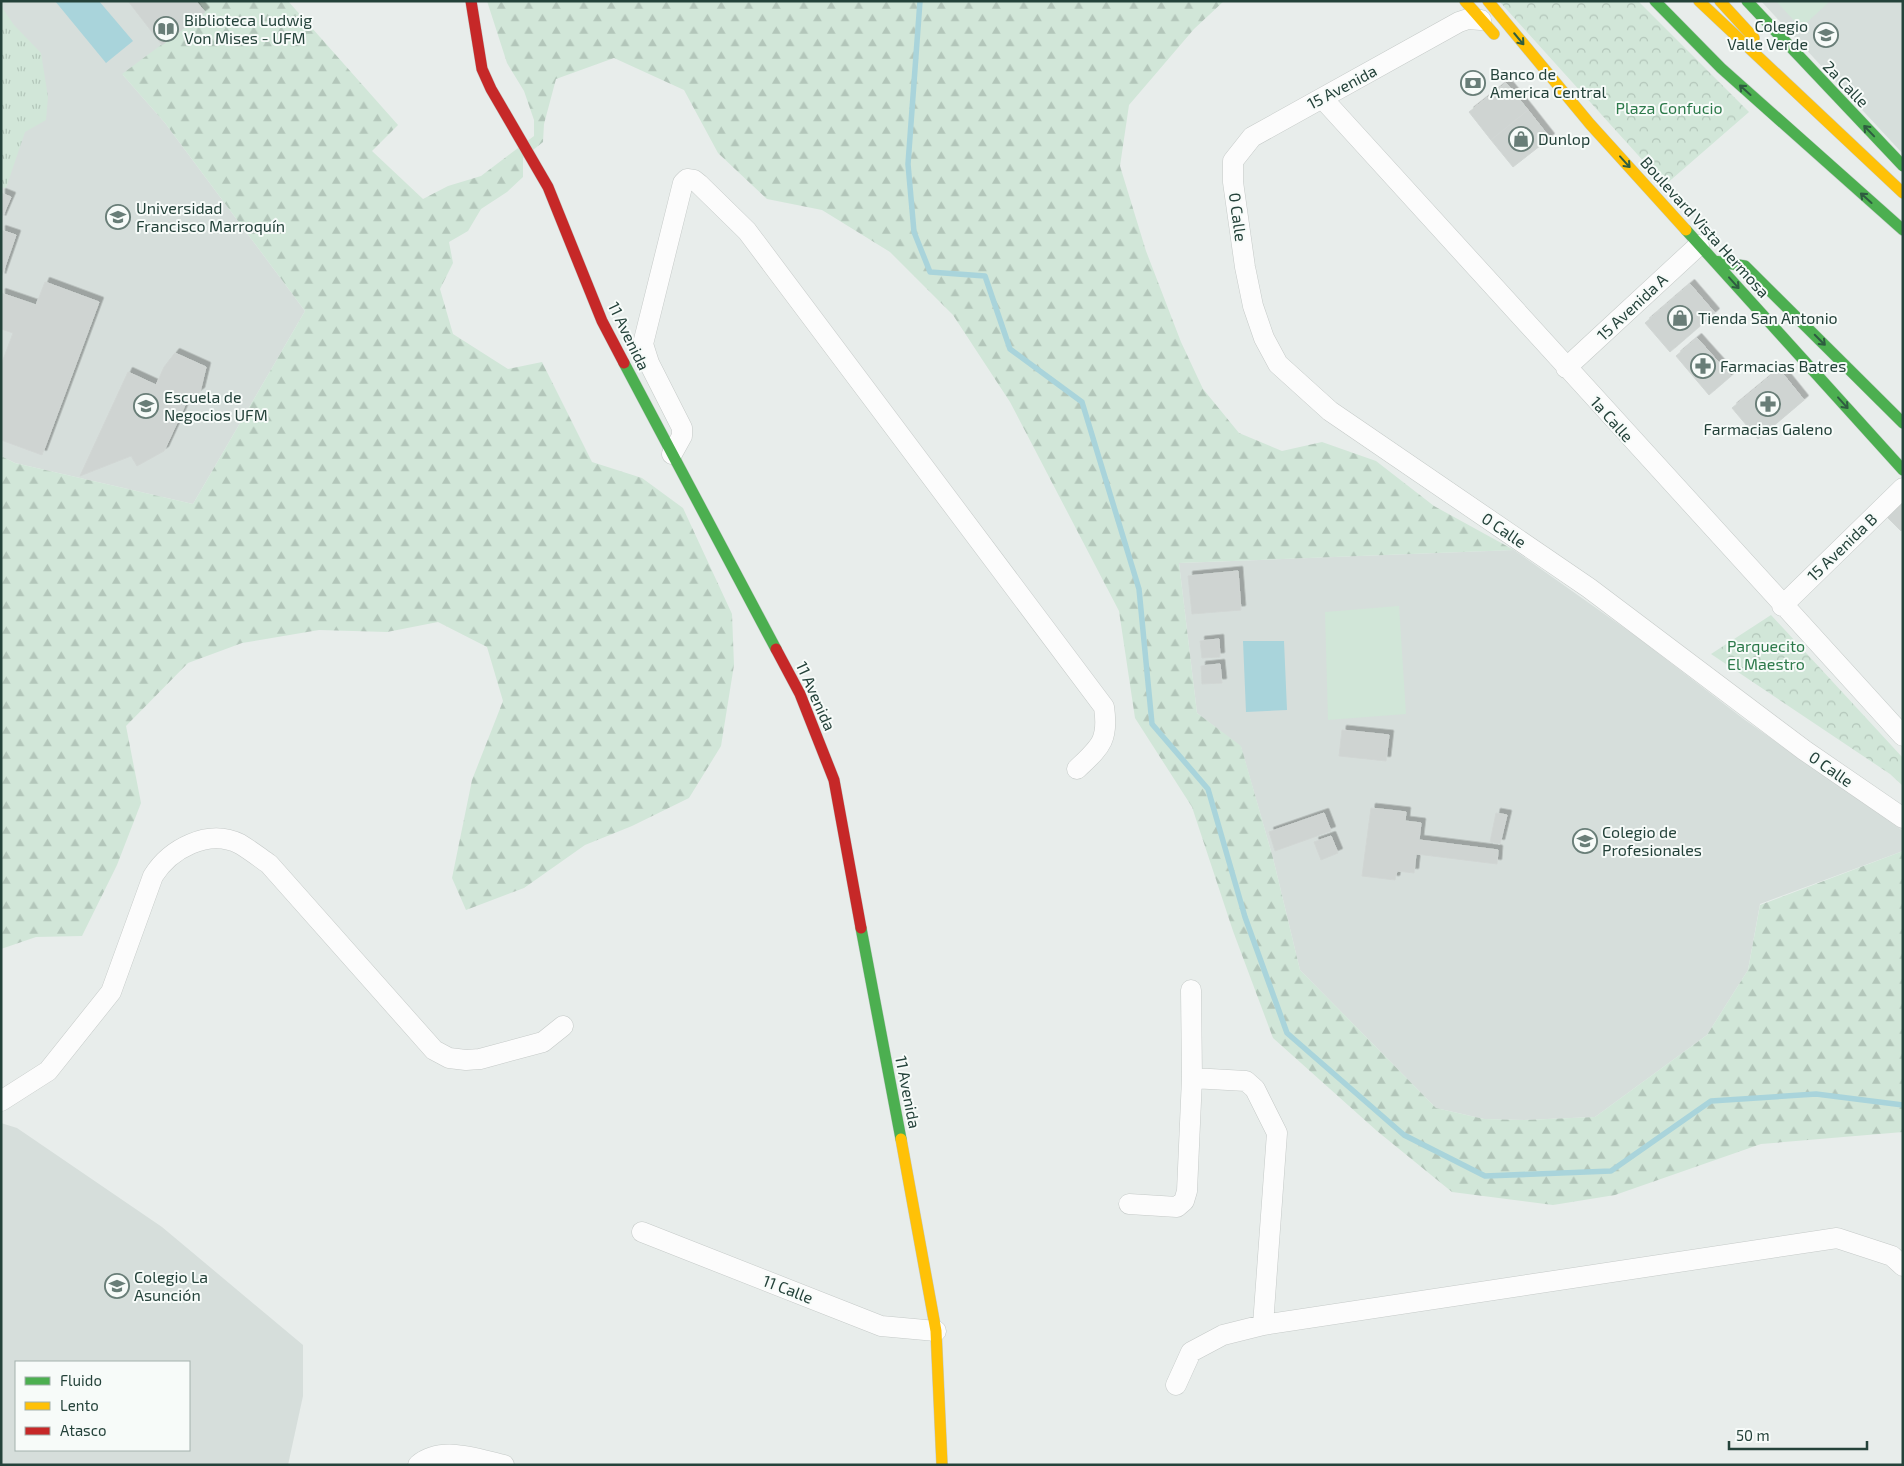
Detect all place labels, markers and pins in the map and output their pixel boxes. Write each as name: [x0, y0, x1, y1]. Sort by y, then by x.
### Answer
place label: Biblioteca Ludwig Von Mises - UFM: [184, 10, 312, 47]
library icon: Biblioteca Ludwig Von Mises - UFM: [153, 16, 179, 42]
place label: Colegio Valle Verde: [1727, 16, 1808, 53]
school or university icon: Colegio Valle Verde: [1813, 22, 1839, 48]
place label: Banco de America Central: [1490, 64, 1606, 101]
bank icon: Banco de America Central: [1460, 70, 1486, 96]
shop icon: Dunlop: [1508, 126, 1534, 152]
place label: Dunlop: [1538, 129, 1590, 148]
place label: Universidad Francisco Marroquín: [136, 198, 285, 235]
school or university icon: Universidad Francisco Marroquín: [105, 204, 131, 230]
shop icon: Tienda San Antonio: [1667, 305, 1693, 331]
place label: Tienda San Antonio: [1698, 308, 1838, 327]
pharmacy icon: Farmacias Batres: [1690, 353, 1716, 379]
place label: Farmacias Batres: [1720, 356, 1846, 375]
place label: Escuela de Negocios UFM: [164, 387, 268, 424]
pharmacy icon: Farmacias Galeno: [1755, 391, 1781, 417]
school or university icon: Escuela de Negocios UFM: [133, 393, 159, 419]
place label: Farmacias Galeno: [1703, 419, 1833, 438]
place label: Colegio de Profesionales: [1602, 822, 1702, 859]
school or university icon: Colegio de Profesionales: [1572, 828, 1598, 854]
place label: Colegio La Asunción: [134, 1267, 208, 1304]
school or university icon: Colegio La Asunción: [104, 1273, 130, 1299]

